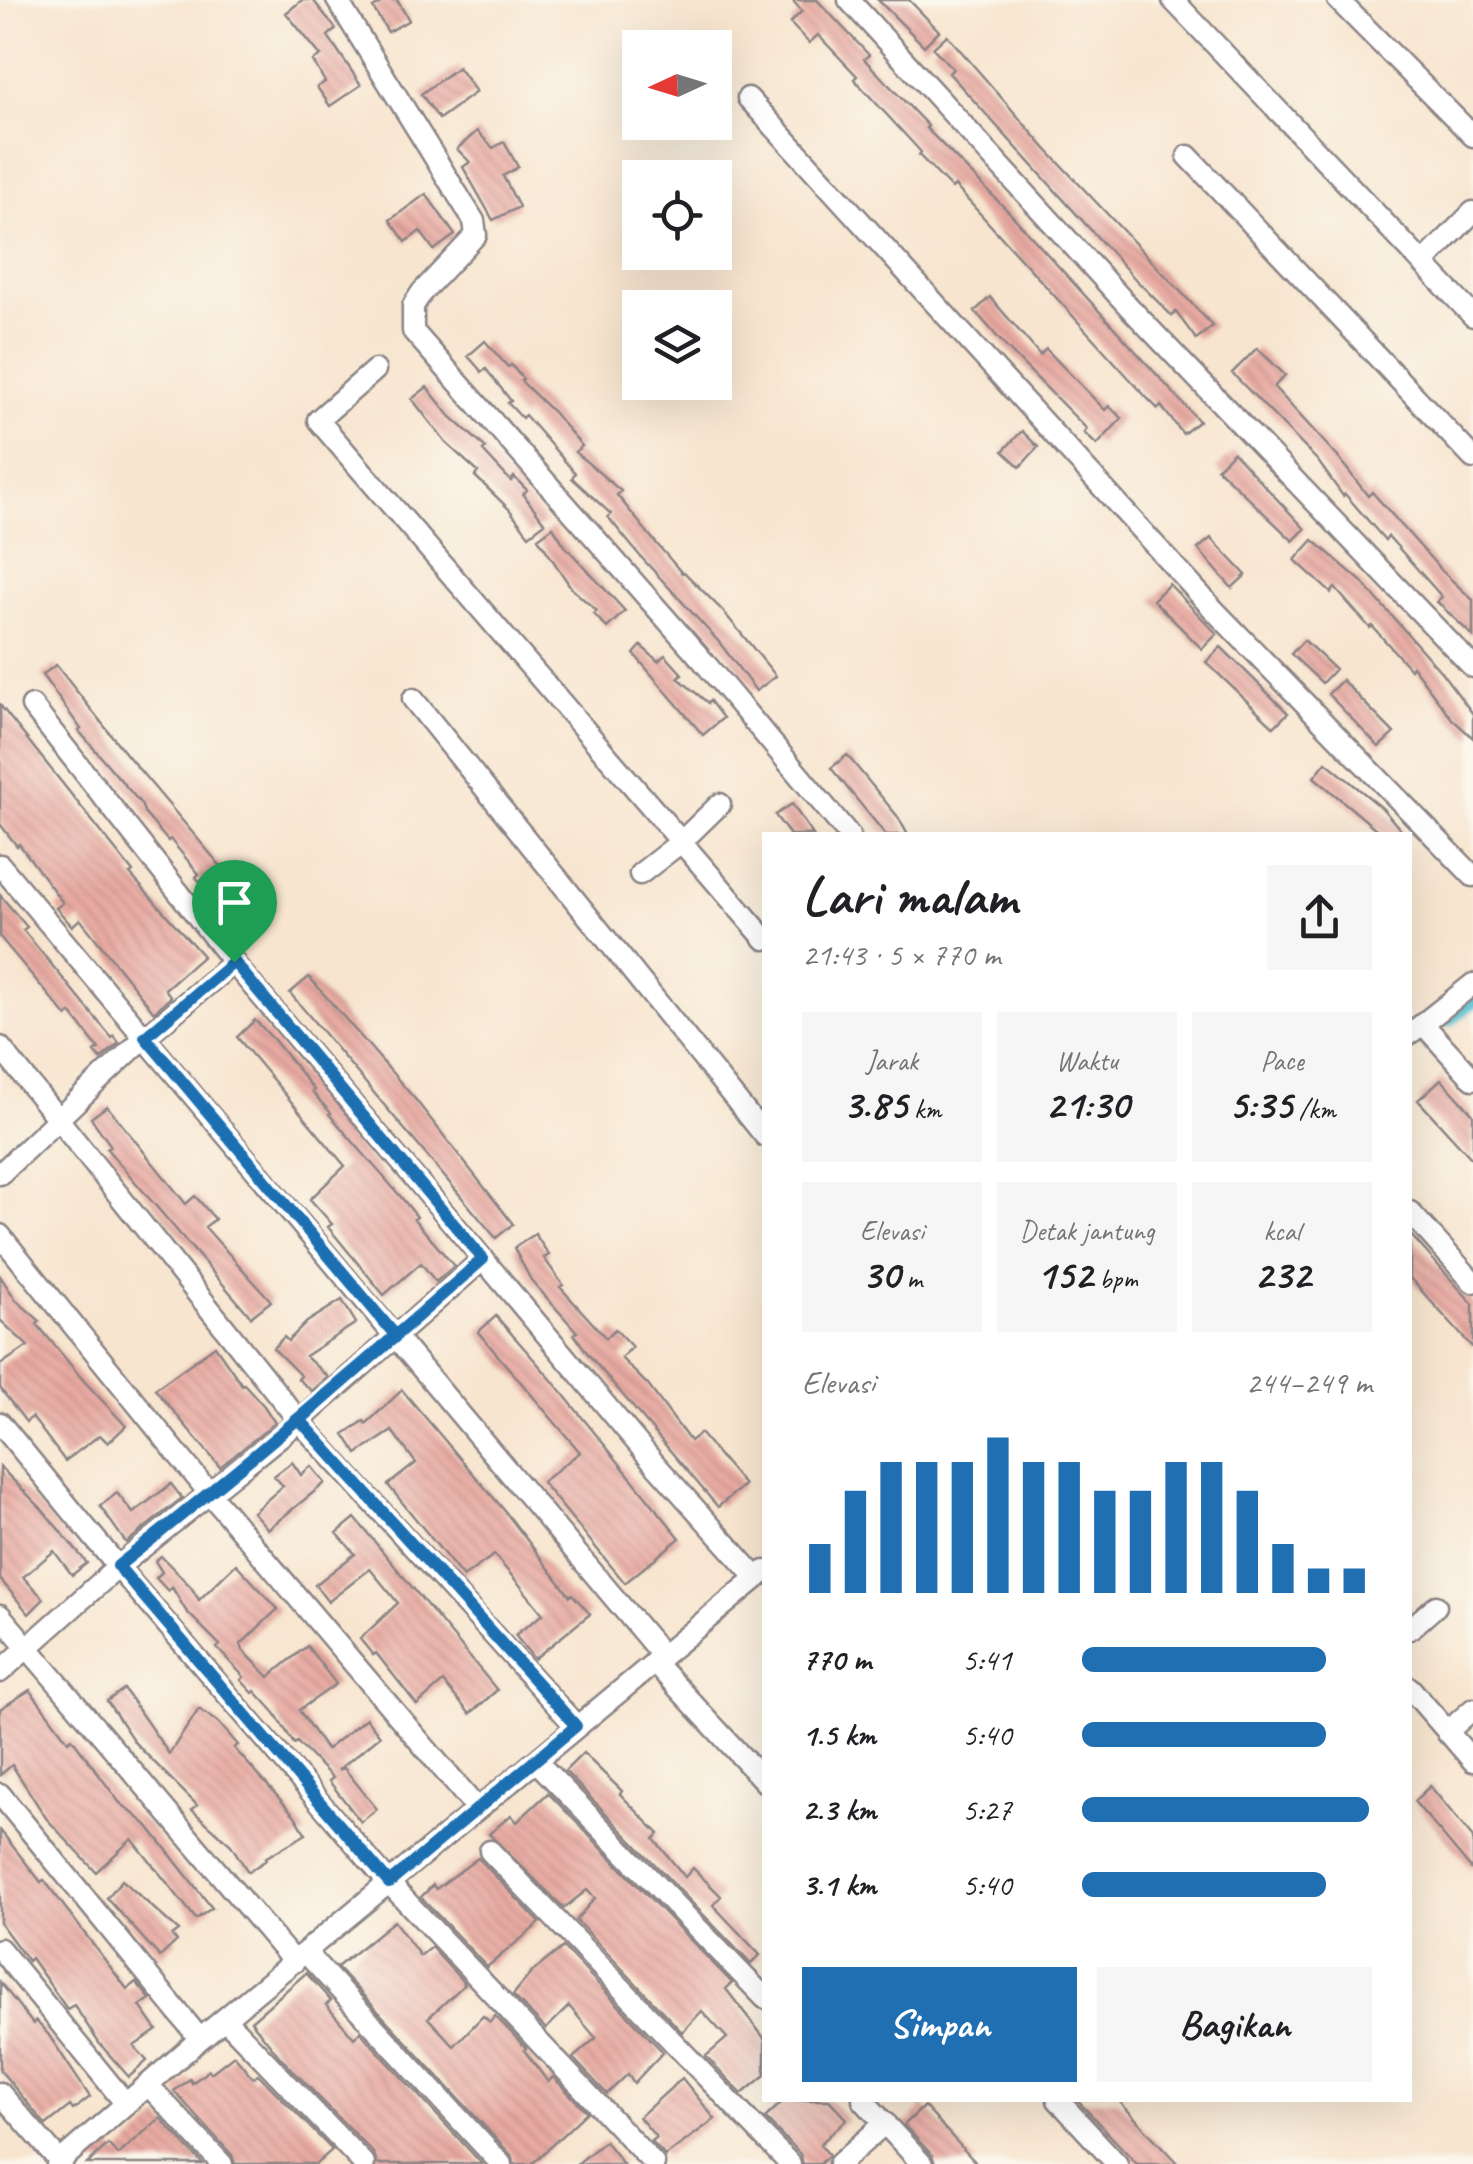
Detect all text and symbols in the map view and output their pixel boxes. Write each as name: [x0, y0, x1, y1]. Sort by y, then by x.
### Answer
north arrow: [622, 30, 732, 140]
map controls: [622, 30, 732, 400]
button: locate: [622, 160, 732, 270]
button: layers: [622, 290, 732, 400]
pin: [192, 860, 277, 963]
text: Lari malam: [802, 861, 1016, 931]
button: share: [1267, 865, 1372, 970]
icon: arrive: [207, 875, 262, 930]
text: 21:43 · 5 × 770 m: [802, 934, 1000, 975]
text: Jarak: [866, 1043, 918, 1078]
text: Waktu: [1056, 1043, 1118, 1078]
text: Pace: [1260, 1043, 1304, 1078]
text: 3.85: [843, 1078, 907, 1131]
text: 21:30: [1045, 1078, 1129, 1131]
text: 5:35: [1228, 1078, 1292, 1131]
text: km: [907, 1091, 941, 1126]
text: /km: [1292, 1091, 1336, 1126]
text: Elevasi: [860, 1213, 924, 1248]
text: Detak jantung: [1019, 1213, 1155, 1248]
text: kcal: [1263, 1213, 1301, 1248]
text: 30: [862, 1248, 900, 1301]
text: 152: [1036, 1248, 1092, 1301]
text: 232: [1254, 1248, 1310, 1301]
text: m: [900, 1261, 922, 1296]
text: bpm: [1092, 1261, 1138, 1296]
text: Elevasi: [802, 1362, 875, 1403]
text: 244–249 m: [1246, 1362, 1372, 1403]
text: 770 m: [802, 1639, 871, 1680]
text: 5:41: [962, 1639, 1012, 1680]
text: 1.5 km: [802, 1714, 876, 1755]
text: 5:40: [962, 1714, 1012, 1755]
text: 2.3 km: [802, 1789, 876, 1830]
text: 5:27: [962, 1789, 1012, 1830]
text: 3.1 km: [802, 1864, 876, 1905]
text: 5:40: [962, 1864, 1012, 1905]
button: Simpan: [802, 1967, 1077, 2082]
button: Bagikan: [1097, 1967, 1372, 2082]

